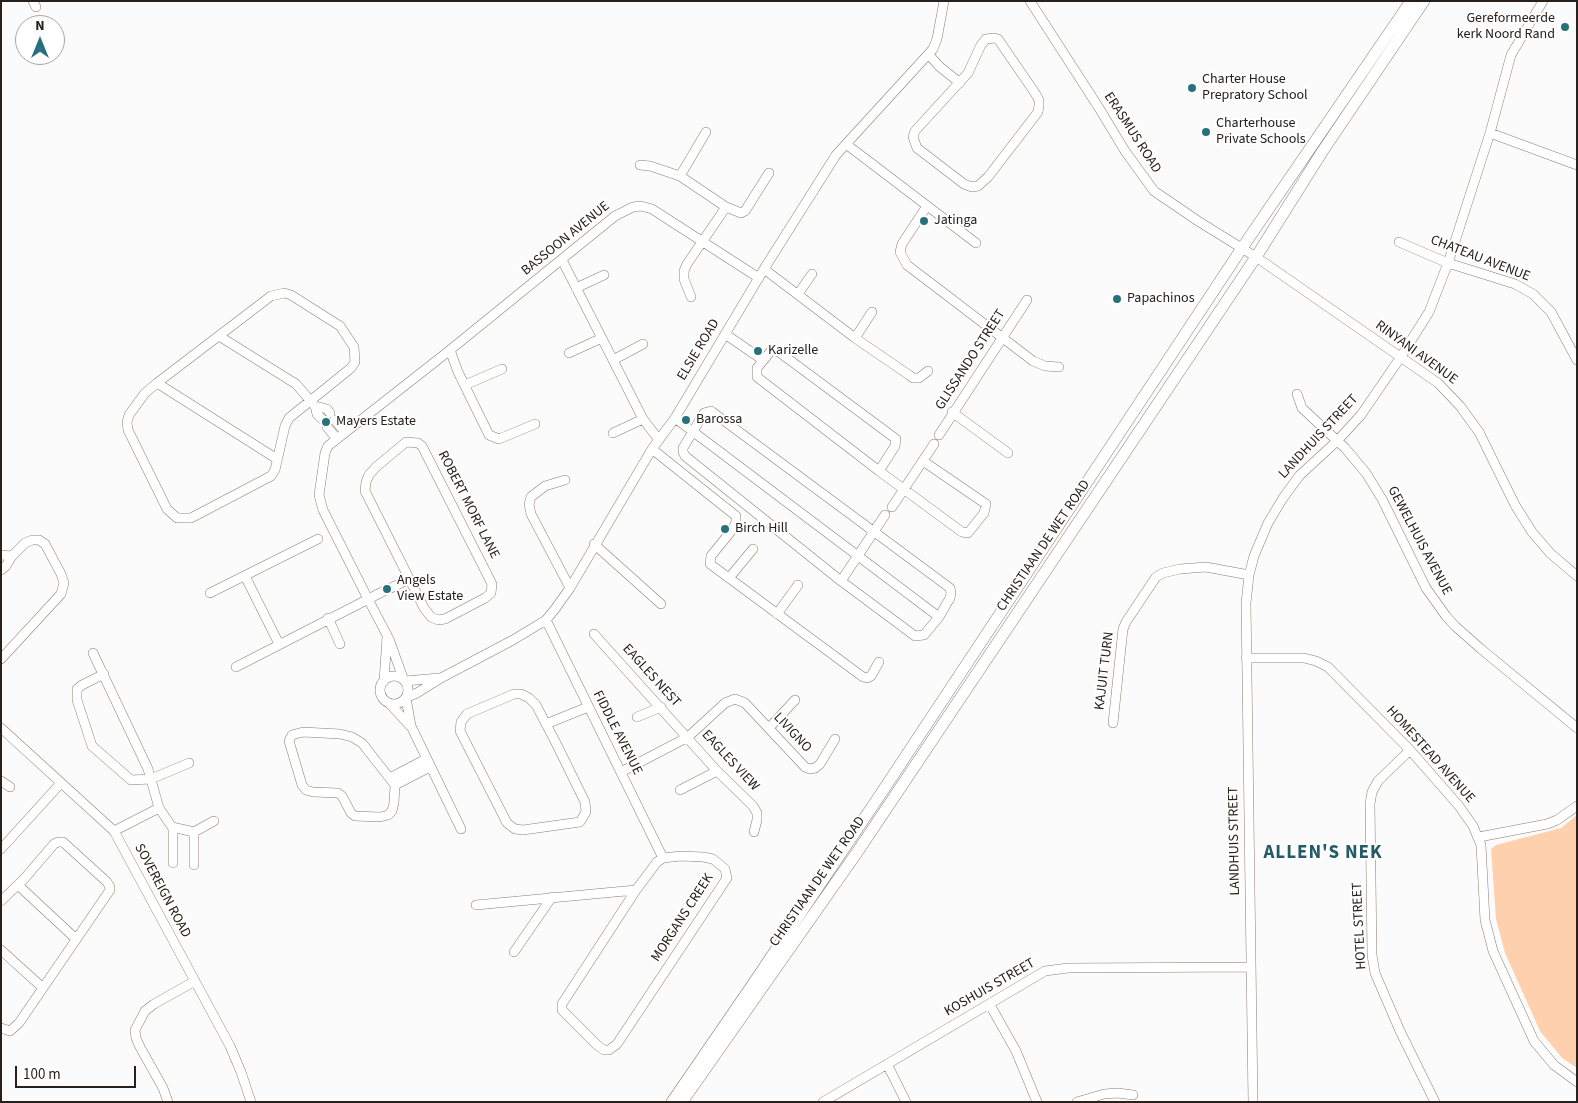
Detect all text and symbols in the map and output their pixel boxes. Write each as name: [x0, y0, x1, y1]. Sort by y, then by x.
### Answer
place label: Gereformeerde kerk Noord Rand: [1457, 11, 1555, 44]
north arrow: [15, 15, 65, 65]
text: N: [35, 16, 45, 36]
marker: Gereformeerde kerk Noord Rand: [1559, 21, 1571, 33]
place label: Charter House Prepratory School: [1202, 72, 1308, 104]
marker: Charter House Prepratory School: [1186, 82, 1198, 94]
street label: ERASMUS ROAD: [1100, 89, 1164, 177]
place label: Charterhouse Private Schools: [1216, 116, 1306, 148]
marker: Charterhouse Private Schools: [1200, 126, 1212, 138]
street label: BASSOON AVENUE: [519, 198, 613, 280]
place label: Jatinga: [934, 213, 977, 229]
marker: Jatinga: [918, 215, 930, 227]
street label: CHATEAU AVENUE: [1428, 232, 1532, 286]
place label: Papachinos: [1127, 291, 1195, 307]
marker: Papachinos: [1111, 293, 1123, 305]
street label: GLISSANDO STREET: [932, 307, 1010, 413]
street label: ELSIE ROAD: [674, 316, 724, 384]
street label: RINYANI AVENUE: [1372, 317, 1460, 389]
place label: Karizelle: [768, 343, 818, 359]
marker: Karizelle: [752, 345, 764, 357]
street label: LANDHUIS STREET: [1276, 391, 1362, 483]
place label: Barossa: [696, 412, 742, 428]
place label: Mayers Estate: [336, 414, 416, 430]
marker: Barossa: [680, 414, 692, 426]
marker: Mayers Estate: [320, 416, 332, 428]
street label: ROBERT MORF LANE: [434, 448, 502, 562]
street label: CHRISTIAAN DE WET ROAD: [994, 477, 1094, 615]
street label: GEWELHUIS AVENUE: [1383, 484, 1455, 598]
place label: Birch Hill: [735, 521, 788, 537]
marker: Birch Hill: [719, 523, 731, 535]
place label: Angels View Estate: [397, 573, 463, 606]
marker: Angels View Estate: [381, 583, 393, 595]
street label: KAJUIT TURN: [1092, 631, 1118, 711]
street label: EAGLES NEST: [618, 641, 684, 711]
street label: FIDDLE AVENUE: [589, 688, 645, 778]
street label: HOMESTEAD AVENUE: [1382, 703, 1478, 807]
street label: LIVIGNO: [769, 710, 815, 756]
street label: EAGLES VIEW: [698, 727, 762, 795]
street label: LANDHUIS STREET: [1226, 786, 1244, 896]
street label: CHRISTIAAN DE WET ROAD: [767, 814, 869, 950]
street label: SOVEREIGN ROAD: [130, 841, 194, 941]
district label: ALLEN'S NEK: [1262, 843, 1384, 865]
street label: MORGANS CREEK: [648, 871, 718, 965]
street label: HOTEL STREET: [1349, 882, 1371, 970]
street label: KOSHUIS STREET: [942, 955, 1038, 1021]
scale bar: [18, 1056, 139, 1088]
text: 100 m: [23, 1064, 61, 1085]

